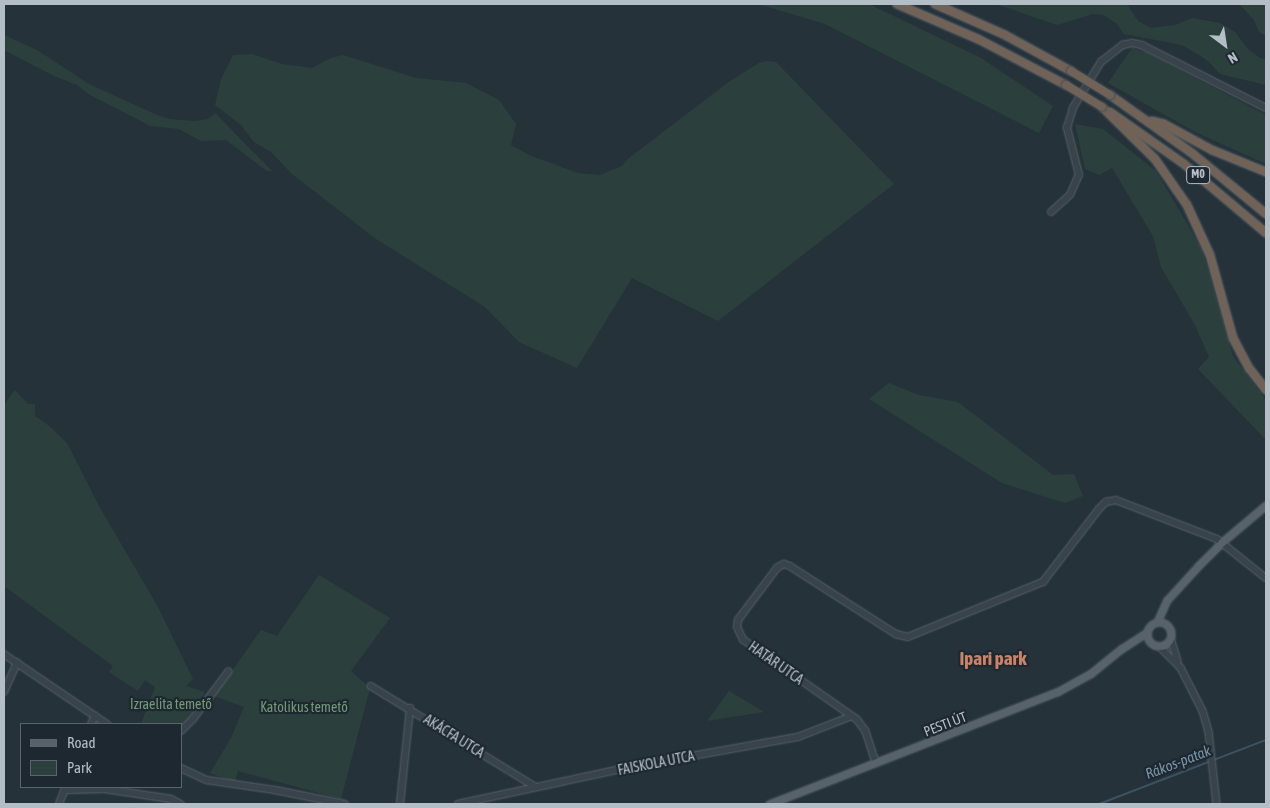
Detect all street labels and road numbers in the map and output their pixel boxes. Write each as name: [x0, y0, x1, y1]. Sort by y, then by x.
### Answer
road number: M0: [1186, 166, 1210, 184]
street label: HATÁR UTCA: [745, 638, 807, 688]
street label: PESTI ÚT: [921, 708, 969, 740]
street label: AKÁCFA UTCA: [421, 711, 487, 761]
street label: FAISKOLA UTCA: [616, 747, 696, 779]

